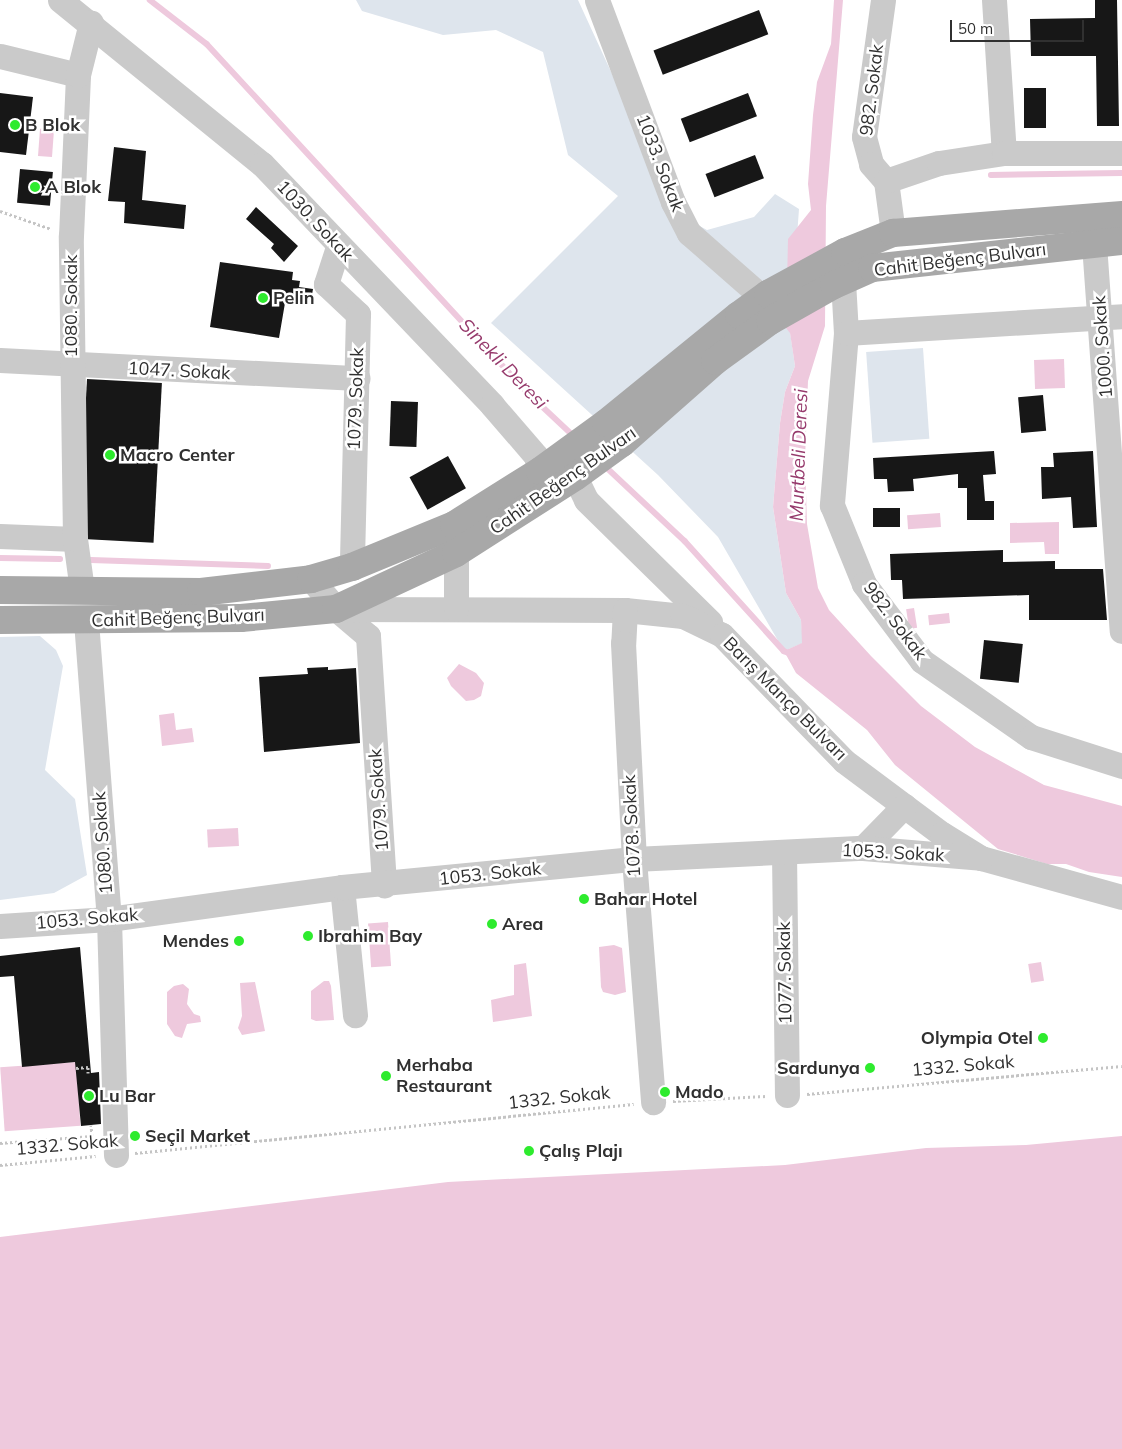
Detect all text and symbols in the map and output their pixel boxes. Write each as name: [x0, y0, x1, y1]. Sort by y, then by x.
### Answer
scale bar: [952, 10, 1086, 42]
text: 50 m: [958, 19, 993, 38]
street label: 982. Sokak: [856, 43, 888, 137]
street label: 1033. Sokak: [632, 111, 688, 215]
place label: B Blok: [25, 114, 80, 136]
marker: B Blok: [9, 119, 21, 131]
place label: A Blok: [45, 176, 101, 198]
street label: 1030. Sokak: [272, 176, 358, 266]
marker: A Blok: [29, 181, 41, 193]
street label: Cahit Beğenç Bulvarı: [873, 239, 1047, 281]
street label: 1080. Sokak: [60, 255, 82, 357]
place label: Pelin: [273, 287, 315, 309]
marker: Pelin: [257, 292, 269, 304]
street label: 1000. Sokak: [1089, 295, 1117, 399]
water label: Sinekli Deresi: [454, 314, 552, 414]
street label: 1079. Sokak: [343, 347, 369, 451]
street label: 1047. Sokak: [127, 358, 231, 384]
water label: Murtbeli Deresi: [785, 388, 813, 522]
street label: Cahit Beğenç Bulvarı: [486, 422, 640, 540]
place label: Macro Center: [120, 444, 234, 466]
marker: Macro Center: [104, 449, 116, 461]
street label: 982. Sokak: [859, 578, 931, 664]
street label: Cahit Beğenç Bulvarı: [91, 604, 265, 632]
street label: Barış Manço Bulvarı: [719, 633, 851, 765]
street label: 1079. Sokak: [365, 748, 393, 852]
street label: 1078. Sokak: [619, 774, 645, 878]
street label: 1080. Sokak: [89, 791, 117, 895]
street label: 1053. Sokak: [841, 840, 945, 866]
street label: 1053. Sokak: [438, 858, 542, 890]
place label: Bahar Hotel: [594, 888, 697, 910]
marker: Bahar Hotel: [578, 893, 590, 905]
street label: 1053. Sokak: [35, 904, 139, 934]
place label: Area: [502, 913, 543, 935]
marker: Area: [486, 918, 498, 930]
street label: 1077. Sokak: [773, 921, 797, 1025]
place label: Ibrahim Bay: [318, 925, 422, 947]
place label: Mendes: [163, 930, 229, 952]
marker: Ibrahim Bay: [302, 930, 314, 942]
marker: Mendes: [233, 935, 245, 947]
place label: Olympia Otel: [921, 1027, 1033, 1049]
marker: Olympia Otel: [1037, 1032, 1049, 1044]
street label: 1332. Sokak: [911, 1051, 1015, 1081]
place label: Merhaba Restaurant: [396, 1055, 492, 1098]
place label: Sardunya: [777, 1057, 860, 1079]
marker: Sardunya: [864, 1062, 876, 1074]
marker: Merhaba Restaurant: [380, 1070, 392, 1082]
place label: Mado: [675, 1081, 724, 1103]
street label: 1332. Sokak: [507, 1082, 611, 1114]
place label: Lu Bar: [99, 1085, 155, 1107]
marker: Mado: [659, 1086, 671, 1098]
marker: Lu Bar: [83, 1090, 95, 1102]
place label: Seçil Market: [145, 1125, 250, 1147]
street label: 1332. Sokak: [15, 1130, 119, 1160]
marker: Seçil Market: [129, 1130, 141, 1142]
place label: Çalış Plajı: [539, 1140, 623, 1162]
marker: Çalış Plajı: [523, 1145, 535, 1157]

